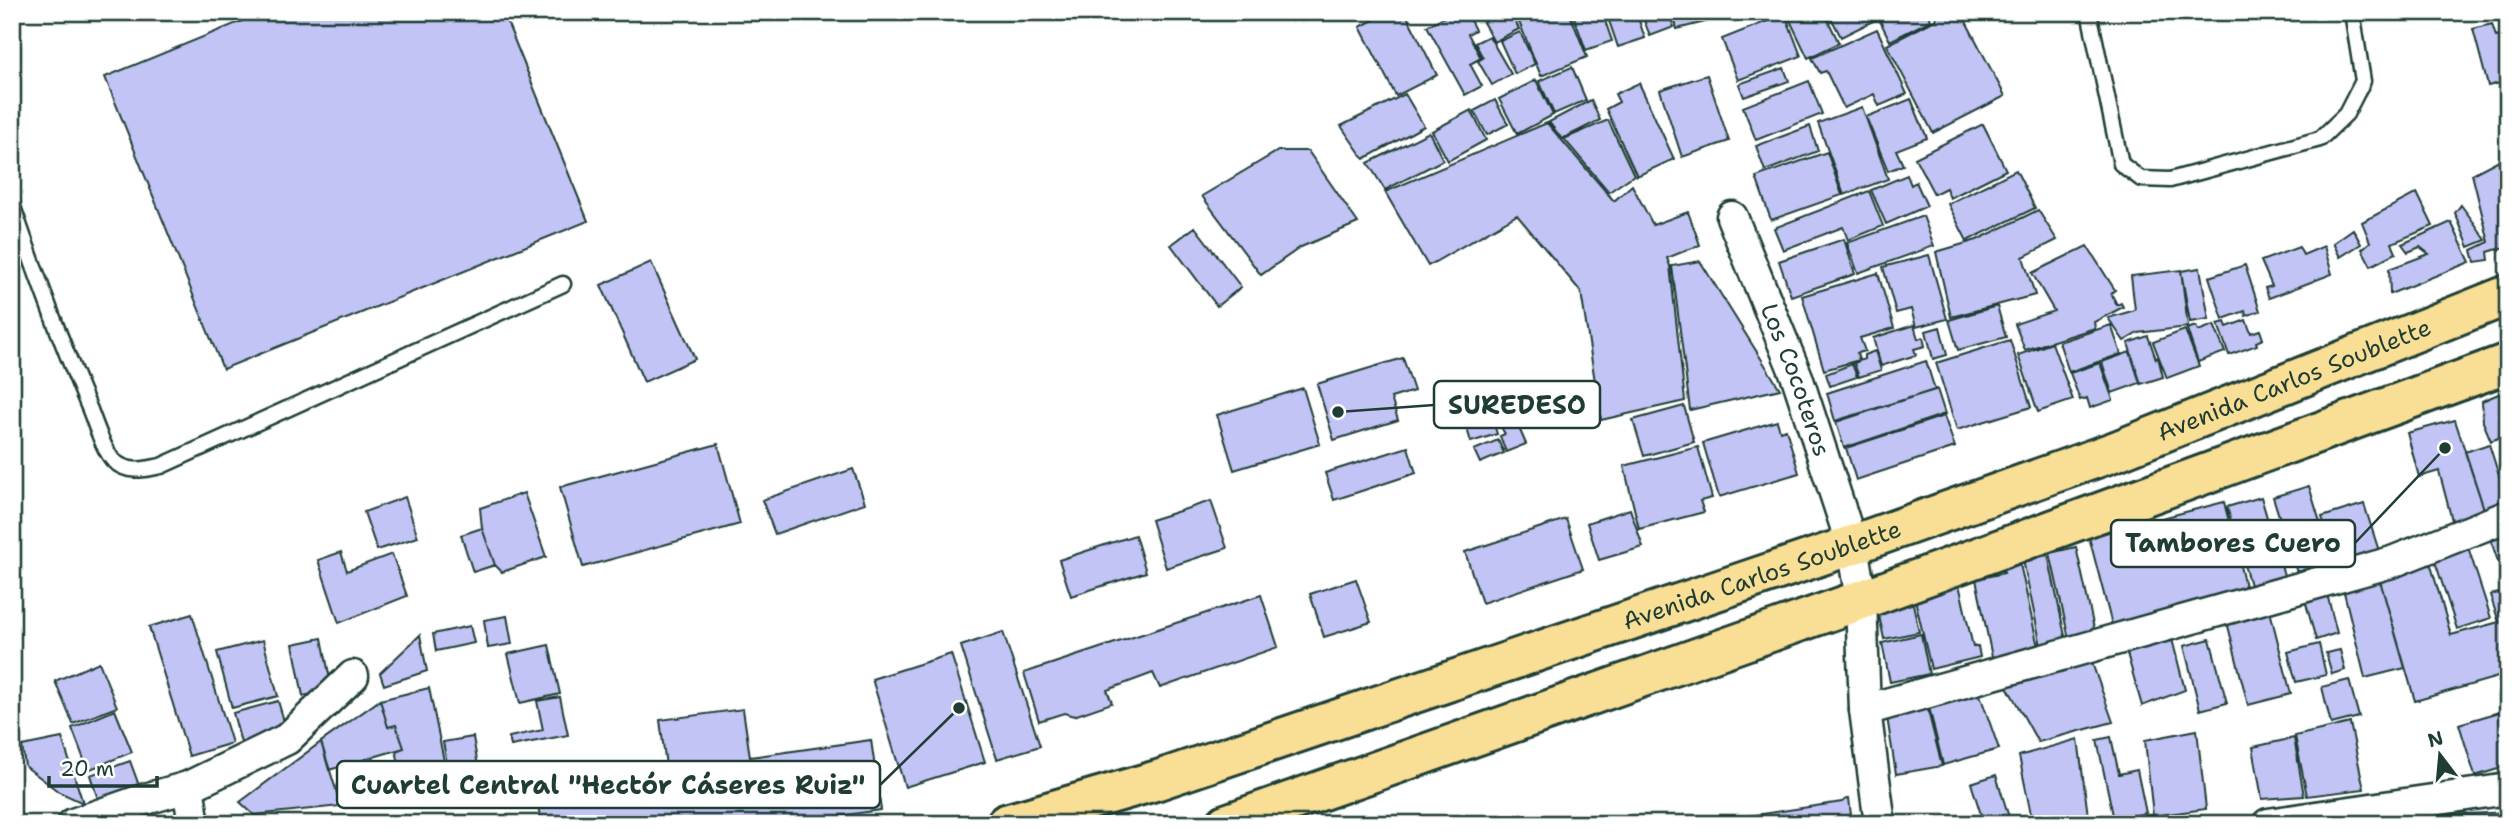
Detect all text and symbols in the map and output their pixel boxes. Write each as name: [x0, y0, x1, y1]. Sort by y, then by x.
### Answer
street label: Los Cocoteros: [1753, 299, 1838, 461]
street label: Avenida Carlos Soublette: [2153, 311, 2436, 449]
callout: SUREDESO: [1434, 381, 1600, 428]
text: SUREDESO: [1448, 387, 1586, 422]
street label: Avenida Carlos Soublette: [1619, 513, 1906, 637]
callout: Tambores Cuero: [2111, 520, 2355, 567]
text: Tambores Cuero: [2125, 525, 2341, 560]
north arrow: [2404, 720, 2474, 790]
text: N: [2425, 725, 2446, 753]
scale bar: [49, 745, 158, 789]
text: 20 m: [60, 755, 114, 783]
callout: Cuartel Central "Hectór Cáseres Ruiz": [337, 761, 880, 808]
text: Cuartel Central "Hectór Cáseres Ruiz": [351, 767, 865, 802]

